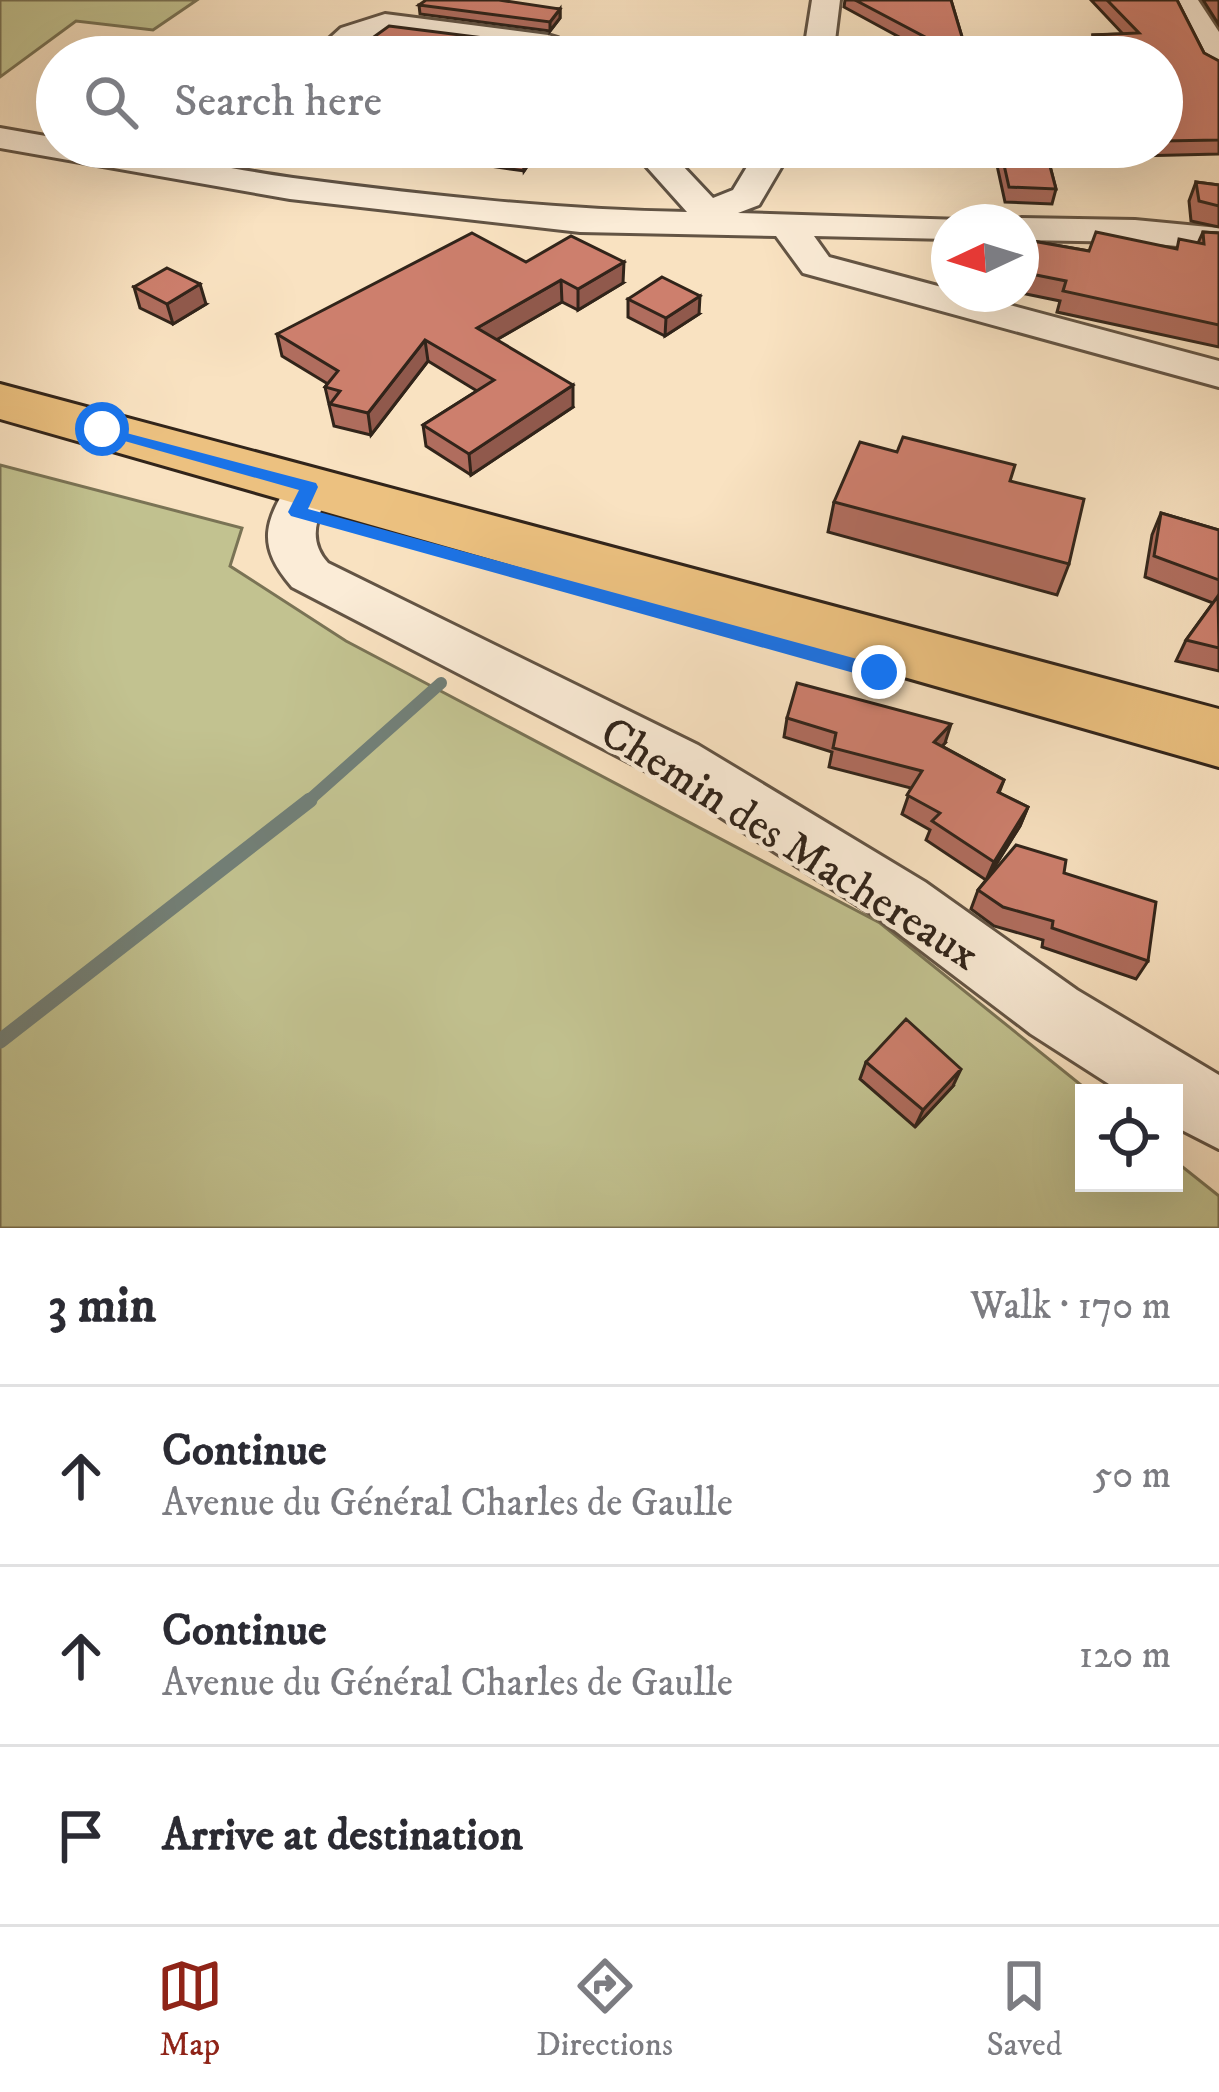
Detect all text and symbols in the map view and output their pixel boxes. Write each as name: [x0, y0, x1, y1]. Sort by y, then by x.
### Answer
search box: [36, 36, 1183, 168]
icon: search: [78, 69, 144, 135]
text: Search here: [174, 74, 382, 130]
north arrow: [931, 204, 1039, 312]
route start: [75, 402, 129, 456]
route end: [852, 645, 906, 699]
street label: Chemin des Machereaux: [590, 705, 989, 984]
map controls: [1075, 1084, 1183, 1192]
button: locate: [1075, 1084, 1183, 1192]
text: 3 min: [48, 1274, 156, 1338]
text: Walk · 170 m: [970, 1282, 1171, 1331]
text: Continue: [162, 1423, 327, 1479]
icon: ahead: [48, 1443, 114, 1509]
text: 50 m: [1093, 1451, 1171, 1500]
text: Avenue du Général Charles de Gaulle: [162, 1479, 733, 1528]
text: Continue: [162, 1603, 327, 1659]
icon: ahead: [48, 1623, 114, 1689]
text: 120 m: [1079, 1631, 1171, 1680]
text: Avenue du Général Charles de Gaulle: [162, 1659, 733, 1708]
icon: arrive: [48, 1803, 114, 1869]
text: Arrive at destination: [162, 1808, 523, 1864]
tab: Map: [157, 1953, 223, 2066]
tab: Directions: [536, 1953, 673, 2066]
tab: Saved: [986, 1953, 1062, 2066]

